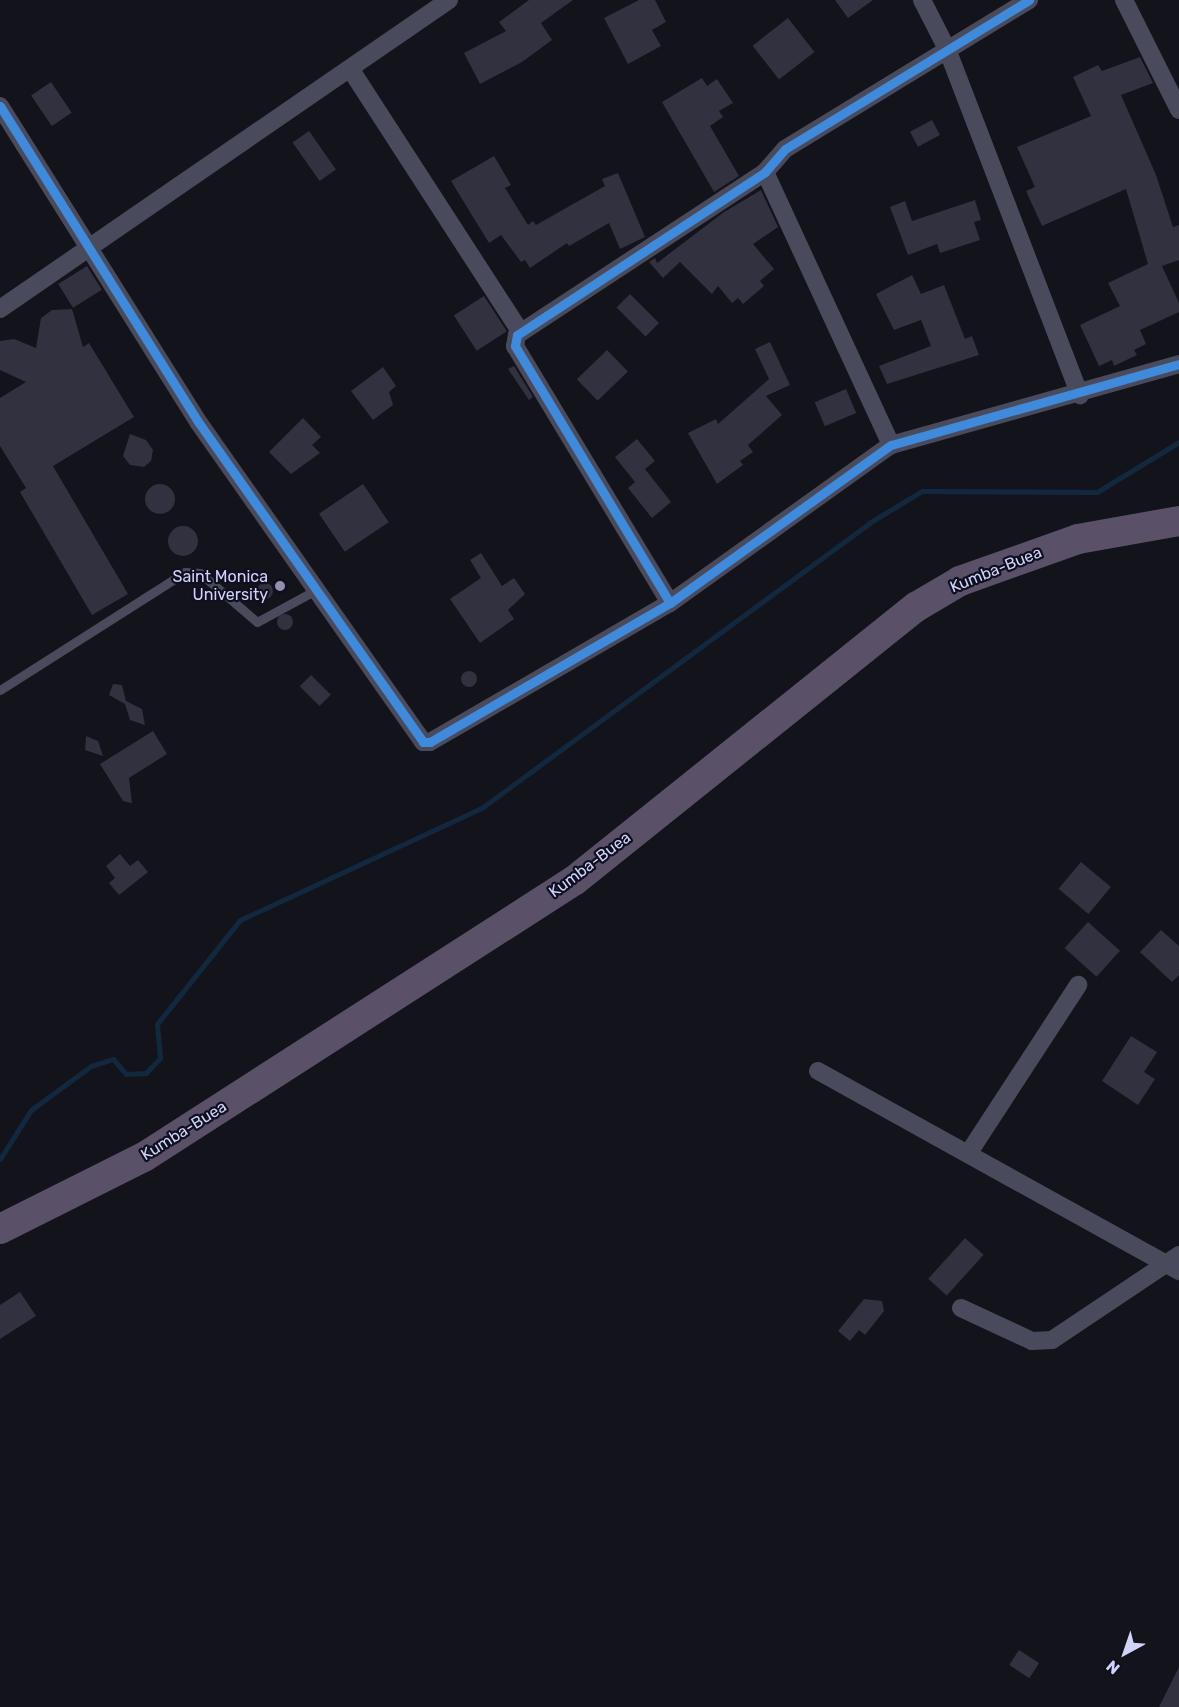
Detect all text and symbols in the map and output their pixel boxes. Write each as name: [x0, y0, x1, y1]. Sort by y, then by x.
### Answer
street label: Kumba-Buea: [947, 543, 1045, 597]
place label: Saint Monica University: [172, 567, 268, 605]
marker: Saint Monica University: [273, 579, 287, 593]
street label: Kumba-Buea: [545, 828, 635, 902]
street label: Kumba-Buea: [138, 1097, 230, 1165]
north arrow: [1095, 1623, 1155, 1683]
text: N: [1103, 1656, 1124, 1678]

